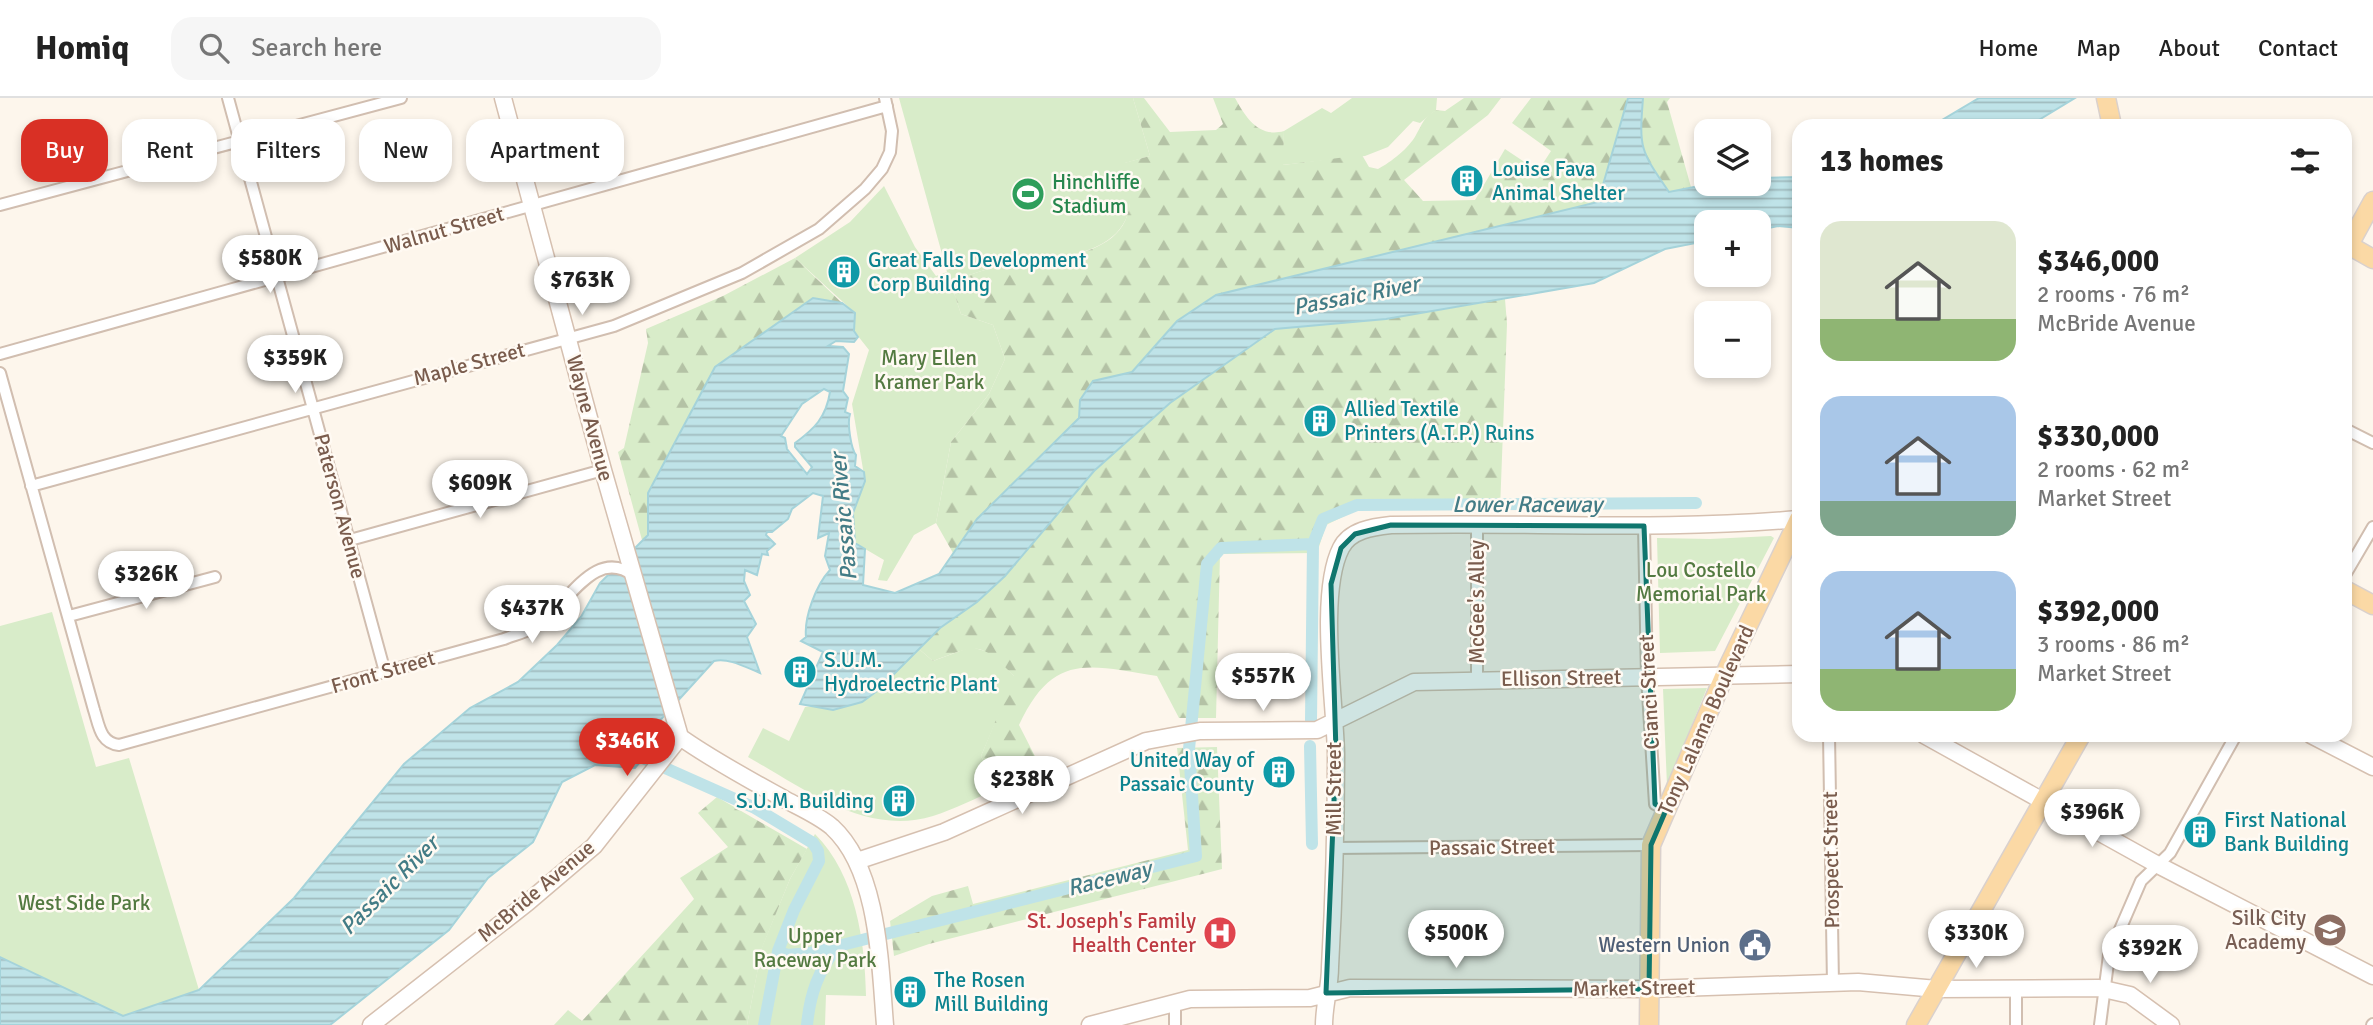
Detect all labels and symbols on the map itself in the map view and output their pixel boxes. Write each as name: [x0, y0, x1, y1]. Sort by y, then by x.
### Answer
place label: Louise Fava Animal Shelter: [1492, 156, 1625, 206]
building icon: Louise Fava Animal Shelter: [1448, 162, 1486, 200]
place label: Hinchliffe Stadium: [1052, 169, 1140, 219]
sports icon: Hinchliffe Stadium: [1009, 175, 1047, 213]
street label: Walnut Street: [381, 200, 507, 260]
pin: $580K: [221, 236, 319, 295]
place label: Great Falls Development Corp Building: [868, 247, 1086, 297]
building icon: Great Falls Development Corp Building: [825, 253, 863, 291]
pin: $763K: [533, 258, 631, 317]
water label: Passaic River: [1290, 268, 1425, 322]
pin: $359K: [246, 336, 344, 395]
street label: Maple Street: [410, 337, 528, 391]
park label: Mary Ellen Kramer Park: [874, 345, 985, 395]
street label: Wayne Avenue: [561, 352, 619, 484]
place label: Allied Textile Printers (A.T.P.) Ruins: [1344, 396, 1535, 446]
building icon: Allied Textile Printers (A.T.P.) Ruins: [1301, 402, 1339, 440]
street label: Paterson Avenue: [308, 431, 372, 581]
water label: Passaic River: [823, 448, 864, 582]
pin: $609K: [431, 460, 529, 520]
water label: Lower Raceway: [1452, 490, 1605, 519]
street label: McGee's Alley: [1464, 540, 1490, 664]
pin: $326K: [97, 552, 195, 611]
park label: Lou Costello Memorial Park: [1636, 557, 1767, 607]
pin: $437K: [483, 586, 581, 645]
street label: Tony Lalama Boulevard: [1652, 621, 1760, 819]
street label: Cianci Street: [1633, 634, 1665, 750]
street label: Front Street: [328, 645, 438, 699]
place label: S.U.M. Hydroelectric Plant: [824, 647, 997, 697]
building icon: S.U.M. Hydroelectric Plant: [781, 653, 819, 691]
pin: $557K: [1214, 654, 1312, 713]
street label: Ellison Street: [1501, 664, 1621, 692]
pin: $346K: [578, 718, 676, 778]
street label: Mill Street: [1321, 742, 1347, 836]
place label: United Way of Passaic County: [1119, 747, 1255, 797]
building icon: United Way of Passaic County: [1260, 753, 1298, 791]
pin: $238K: [973, 756, 1071, 816]
building icon: S.U.M. Building: [880, 782, 918, 820]
place label: S.U.M. Building: [736, 788, 874, 814]
pin: $396K: [2043, 790, 2141, 849]
street label: Prospect Street: [1817, 791, 1845, 929]
place label: First National Bank Building: [2224, 807, 2349, 857]
building icon: First National Bank Building: [2181, 813, 2219, 851]
water label: Passaic River: [334, 827, 447, 941]
street label: Passaic Street: [1429, 833, 1555, 861]
street label: McBride Avenue: [472, 834, 600, 948]
water label: Raceway: [1064, 853, 1157, 903]
park label: West Side Park: [18, 890, 151, 916]
place label: Silk City Academy: [2225, 905, 2306, 955]
place label: St. Joseph's Family Health Center: [1027, 908, 1196, 958]
pin: $500K: [1407, 910, 1505, 970]
pin: $330K: [1927, 910, 2025, 970]
school or university icon: Silk City Academy: [2311, 911, 2349, 949]
hospital icon: St. Joseph's Family Health Center: [1201, 914, 1239, 952]
park label: Upper Raceway Park: [753, 923, 877, 973]
public building icon: Western Union: [1736, 926, 1774, 964]
pin: $392K: [2101, 926, 2199, 985]
place label: Western Union: [1598, 932, 1730, 958]
place label: The Rosen Mill Building: [934, 967, 1049, 1017]
building icon: The Rosen Mill Building: [891, 973, 929, 1011]
street label: Market Street: [1572, 974, 1696, 1002]

